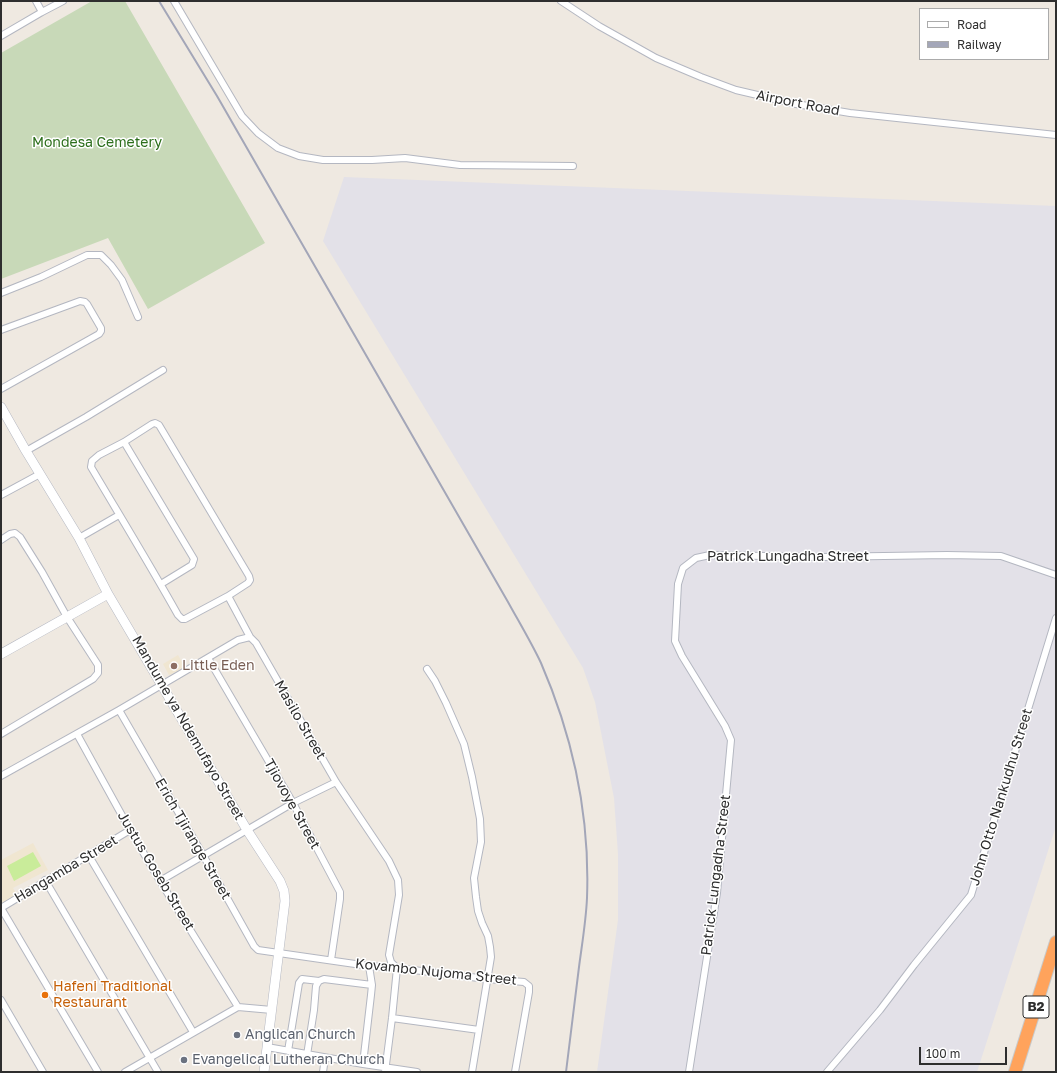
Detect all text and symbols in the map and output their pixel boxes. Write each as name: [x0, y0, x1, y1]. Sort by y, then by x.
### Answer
legend: [919, 8, 1049, 60]
text: Road: [957, 17, 986, 32]
text: Railway: [957, 37, 1002, 52]
street label: Airport Road: [755, 87, 841, 119]
park label: Mondesa Cemetery: [32, 135, 162, 151]
street label: Patrick Lungadha Street: [707, 549, 869, 565]
street label: Mandume ya Ndemufayo Street: [128, 633, 248, 823]
place label: Little Eden: [182, 658, 254, 674]
marker: Little Eden: [169, 661, 179, 671]
street label: Masilo Street: [271, 677, 329, 763]
street label: John Otto Nankudhu Street: [966, 706, 1036, 888]
street label: Tjiovoye Street: [260, 756, 324, 852]
street label: Erich Tjirange Street: [151, 775, 235, 903]
street label: Patrick Lungadha Street: [698, 794, 734, 956]
street label: Justus Goseb Street: [114, 808, 198, 934]
street label: Hangamba Street: [11, 832, 121, 906]
street label: Kovambo Nujoma Street: [354, 955, 518, 989]
place label: Hafeni Traditional Restaurant: [53, 979, 172, 1012]
marker: Hafeni Traditional Restaurant: [40, 990, 50, 1000]
road number: B2: [1023, 996, 1049, 1018]
place label: Anglican Church: [245, 1027, 356, 1043]
marker: Anglican Church: [232, 1030, 242, 1040]
scale bar: [921, 1039, 1009, 1065]
text: 100 m: [926, 1046, 960, 1061]
place label: Evangelical Lutheran Church: [192, 1052, 385, 1068]
marker: Evangelical Lutheran Church: [179, 1055, 189, 1065]

